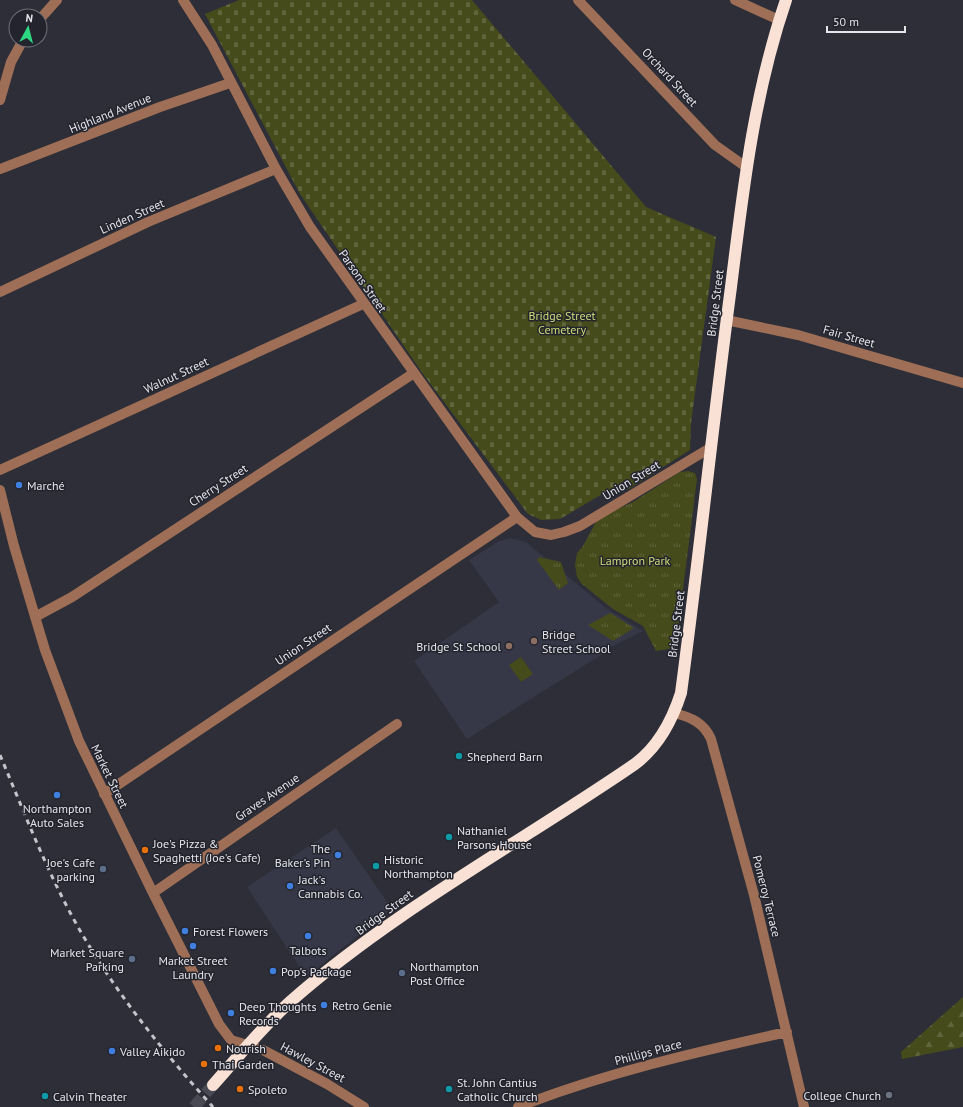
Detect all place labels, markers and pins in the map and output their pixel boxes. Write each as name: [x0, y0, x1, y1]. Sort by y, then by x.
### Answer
place label: Marché: [27, 478, 65, 493]
marker: Marché: [14, 480, 24, 490]
place label: Bridge Street School: [542, 627, 611, 656]
marker: Bridge Street School: [529, 636, 539, 646]
place label: Bridge St School: [416, 639, 501, 654]
marker: Bridge St School: [504, 641, 514, 651]
place label: Shepherd Barn: [467, 749, 543, 764]
marker: Shepherd Barn: [454, 751, 464, 761]
marker: Northampton Auto Sales: [52, 790, 62, 800]
place label: Northampton Auto Sales: [23, 801, 91, 830]
place label: Nathaniel Parsons House: [457, 823, 532, 852]
marker: Nathaniel Parsons House: [444, 832, 454, 842]
place label: Joe's Pizza & Spaghetti (Joe's Cafe): [152, 836, 261, 865]
place label: The Baker's Pin: [275, 841, 330, 870]
marker: Joe's Pizza & Spaghetti (Joe's Cafe): [140, 845, 150, 855]
marker: The Baker's Pin: [333, 850, 343, 860]
place label: Historic Northampton: [384, 852, 453, 881]
place label: Joe's Cafe parking: [46, 855, 95, 884]
marker: Historic Northampton: [371, 861, 381, 871]
marker: Joe's Cafe parking: [98, 864, 108, 874]
place label: Jack's Cannabis Co.: [297, 872, 363, 901]
marker: Jack's Cannabis Co.: [285, 881, 295, 891]
place label: Forest Flowers: [193, 924, 268, 939]
marker: Forest Flowers: [180, 926, 190, 936]
marker: Talbots: [303, 931, 313, 941]
marker: Market Street Laundry: [188, 941, 198, 951]
place label: Talbots: [290, 943, 326, 958]
place label: Market Square Parking: [50, 945, 124, 974]
place label: Market Street Laundry: [158, 953, 228, 982]
marker: Market Square Parking: [127, 954, 137, 964]
place label: Northampton Post Office: [410, 959, 479, 988]
place label: Pop's Package: [281, 964, 352, 979]
marker: Pop's Package: [268, 966, 278, 976]
marker: Northampton Post Office: [397, 968, 407, 978]
place label: Retro Genie: [332, 998, 392, 1013]
place label: Deep Thoughts Records: [239, 999, 317, 1028]
marker: Retro Genie: [319, 1000, 329, 1010]
marker: Deep Thoughts Records: [226, 1008, 236, 1018]
place label: Nourish: [226, 1041, 266, 1056]
marker: Nourish: [213, 1043, 223, 1053]
place label: Valley Aikido: [119, 1044, 185, 1059]
marker: Valley Aikido: [107, 1046, 117, 1056]
place label: Thai Garden: [212, 1057, 274, 1072]
marker: Thai Garden: [199, 1059, 209, 1069]
place label: St. John Cantius Catholic Church: [457, 1075, 538, 1104]
place label: Spoleto: [248, 1082, 287, 1097]
marker: Spoleto: [235, 1084, 245, 1094]
marker: St. John Cantius Catholic Church: [444, 1084, 454, 1094]
place label: College Church: [803, 1088, 881, 1103]
place label: Calvin Theater: [53, 1089, 127, 1104]
marker: College Church: [884, 1090, 894, 1100]
marker: Calvin Theater: [40, 1091, 50, 1101]

